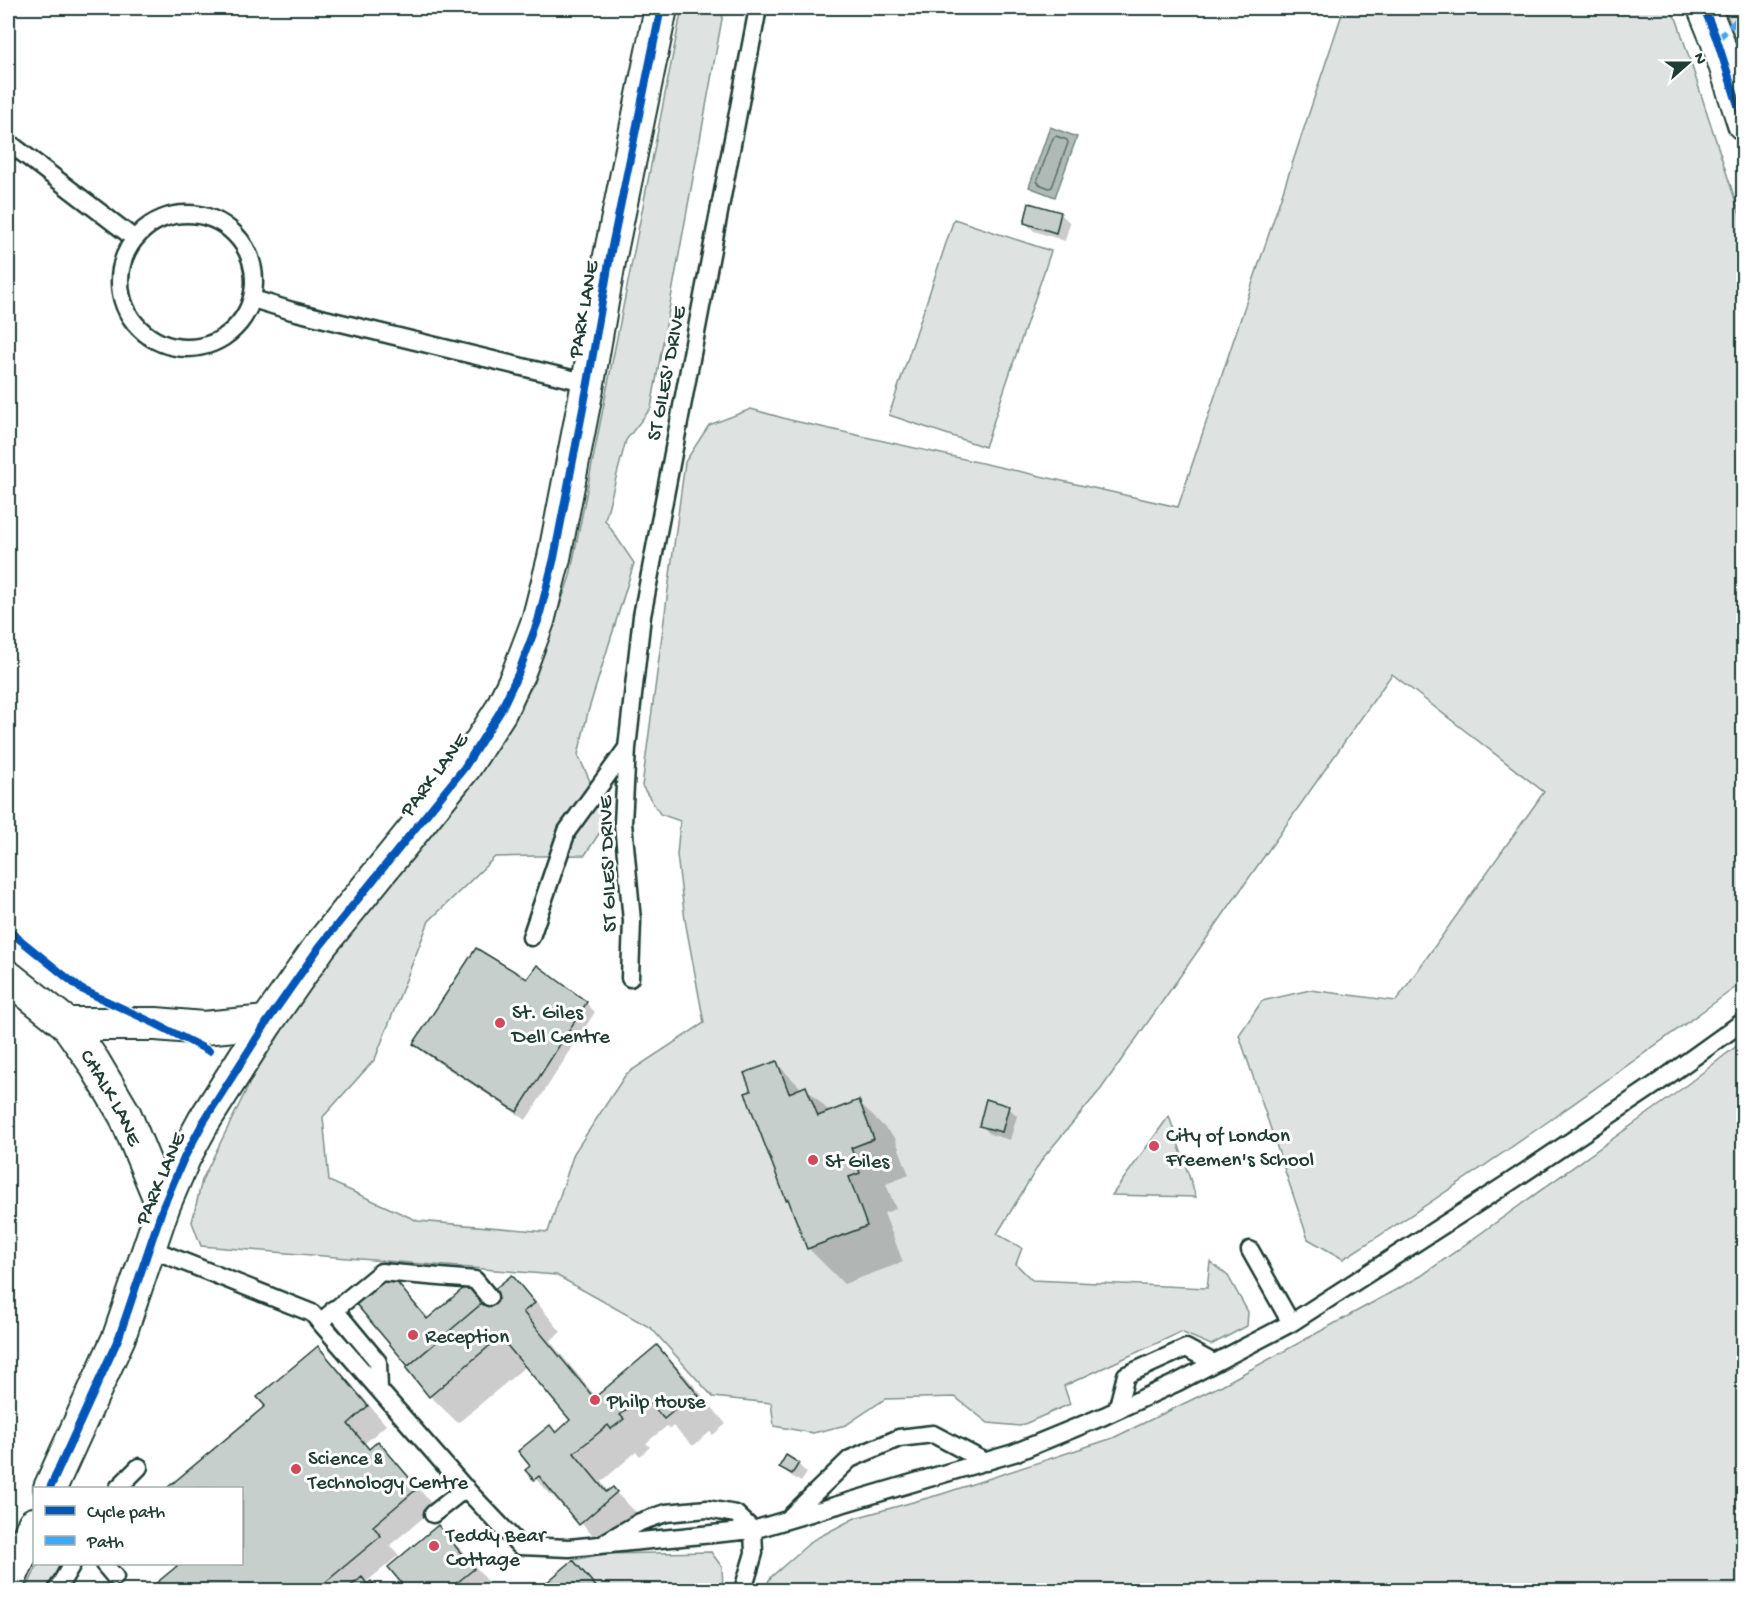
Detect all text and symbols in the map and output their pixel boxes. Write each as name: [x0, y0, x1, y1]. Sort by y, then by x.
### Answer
north arrow: [1658, 33, 1718, 93]
text: N: [1688, 51, 1710, 68]
street label: PARK LANE: [564, 258, 606, 361]
street label: ST GILES' DRIVE: [643, 303, 694, 443]
street label: PARK LANE: [396, 729, 476, 824]
street label: ST GILES' DRIVE: [595, 794, 624, 932]
place label: St. Giles Dell Centre: [510, 1002, 611, 1051]
marker: St. Giles Dell Centre: [493, 1016, 507, 1030]
street label: CHALK LANE: [73, 1045, 146, 1151]
place label: City of London Freemen's School: [1165, 1125, 1314, 1174]
street label: PARK LANE: [131, 1128, 193, 1230]
marker: City of London Freemen's School: [1147, 1139, 1161, 1153]
place label: St Giles: [825, 1151, 891, 1176]
marker: St Giles: [806, 1153, 820, 1167]
place label: Reception: [425, 1326, 509, 1351]
marker: Reception: [406, 1328, 420, 1342]
place label: Philp House: [606, 1391, 707, 1416]
marker: Philp House: [588, 1393, 602, 1407]
place label: Science & Technology Centre: [307, 1448, 469, 1497]
marker: Science & Technology Centre: [289, 1462, 303, 1476]
legend: [33, 1487, 243, 1565]
text: Cycle path: [87, 1503, 165, 1524]
place label: Teddy Bear Cottage: [445, 1525, 547, 1574]
text: Path: [86, 1533, 124, 1554]
marker: Teddy Bear Cottage: [427, 1539, 441, 1553]

